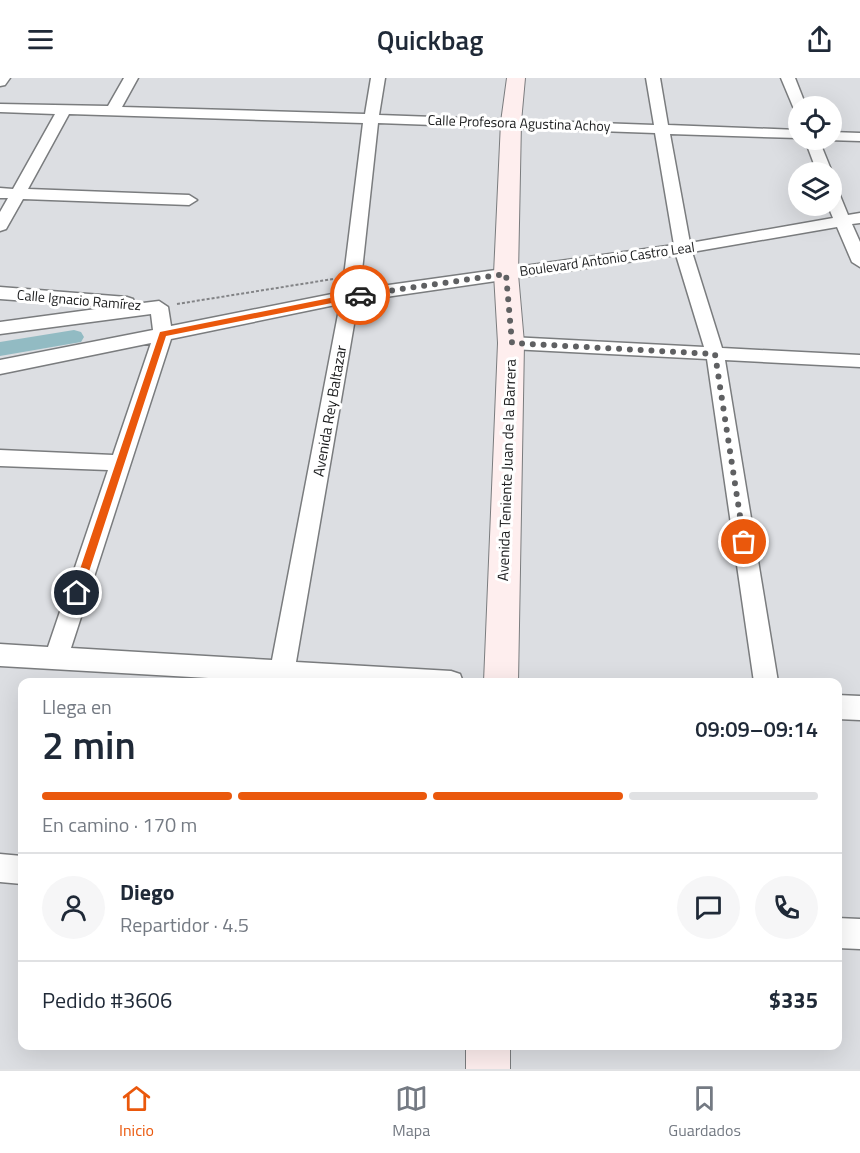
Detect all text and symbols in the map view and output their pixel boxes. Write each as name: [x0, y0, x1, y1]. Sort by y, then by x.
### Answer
text: Quickbag: [377, 19, 483, 60]
icon: menu: [24, 23, 57, 56]
icon: share: [803, 23, 836, 56]
map controls: [788, 96, 842, 216]
button: locate: [788, 96, 842, 150]
street label: Calle Profesora Agustina Achoy: [427, 109, 611, 136]
button: layers: [788, 162, 842, 216]
street label: Boulevard Antonio Castro Leal: [518, 236, 696, 281]
courier: [330, 265, 390, 325]
icon: car: [344, 279, 377, 312]
street label: Calle Ignacio Ramírez: [16, 284, 142, 315]
street label: Avenida Rey Baltazar: [307, 343, 352, 478]
street label: Avenida Teniente Juan de la Barrera: [491, 358, 522, 581]
pin: [718, 516, 769, 567]
icon: bag: [727, 525, 760, 558]
pin: [51, 567, 102, 618]
icon: home: [60, 576, 93, 609]
text: Llega en: [42, 691, 112, 722]
text: 09:09–09:14: [695, 712, 818, 746]
text: 2 min: [42, 715, 136, 774]
text: En camino · 170 m: [42, 809, 197, 840]
text: Diego: [120, 875, 174, 909]
button: person: [42, 876, 105, 939]
button: chat: [677, 876, 740, 939]
button: phone: [755, 876, 818, 939]
text: Repartidor · 4.5: [120, 909, 249, 940]
text: Pedido #3606: [42, 983, 172, 1017]
text: $335: [769, 983, 818, 1017]
tab: Inicio: [119, 1082, 154, 1142]
tab: Mapa: [392, 1082, 430, 1142]
tab: Guardados: [668, 1082, 741, 1142]

